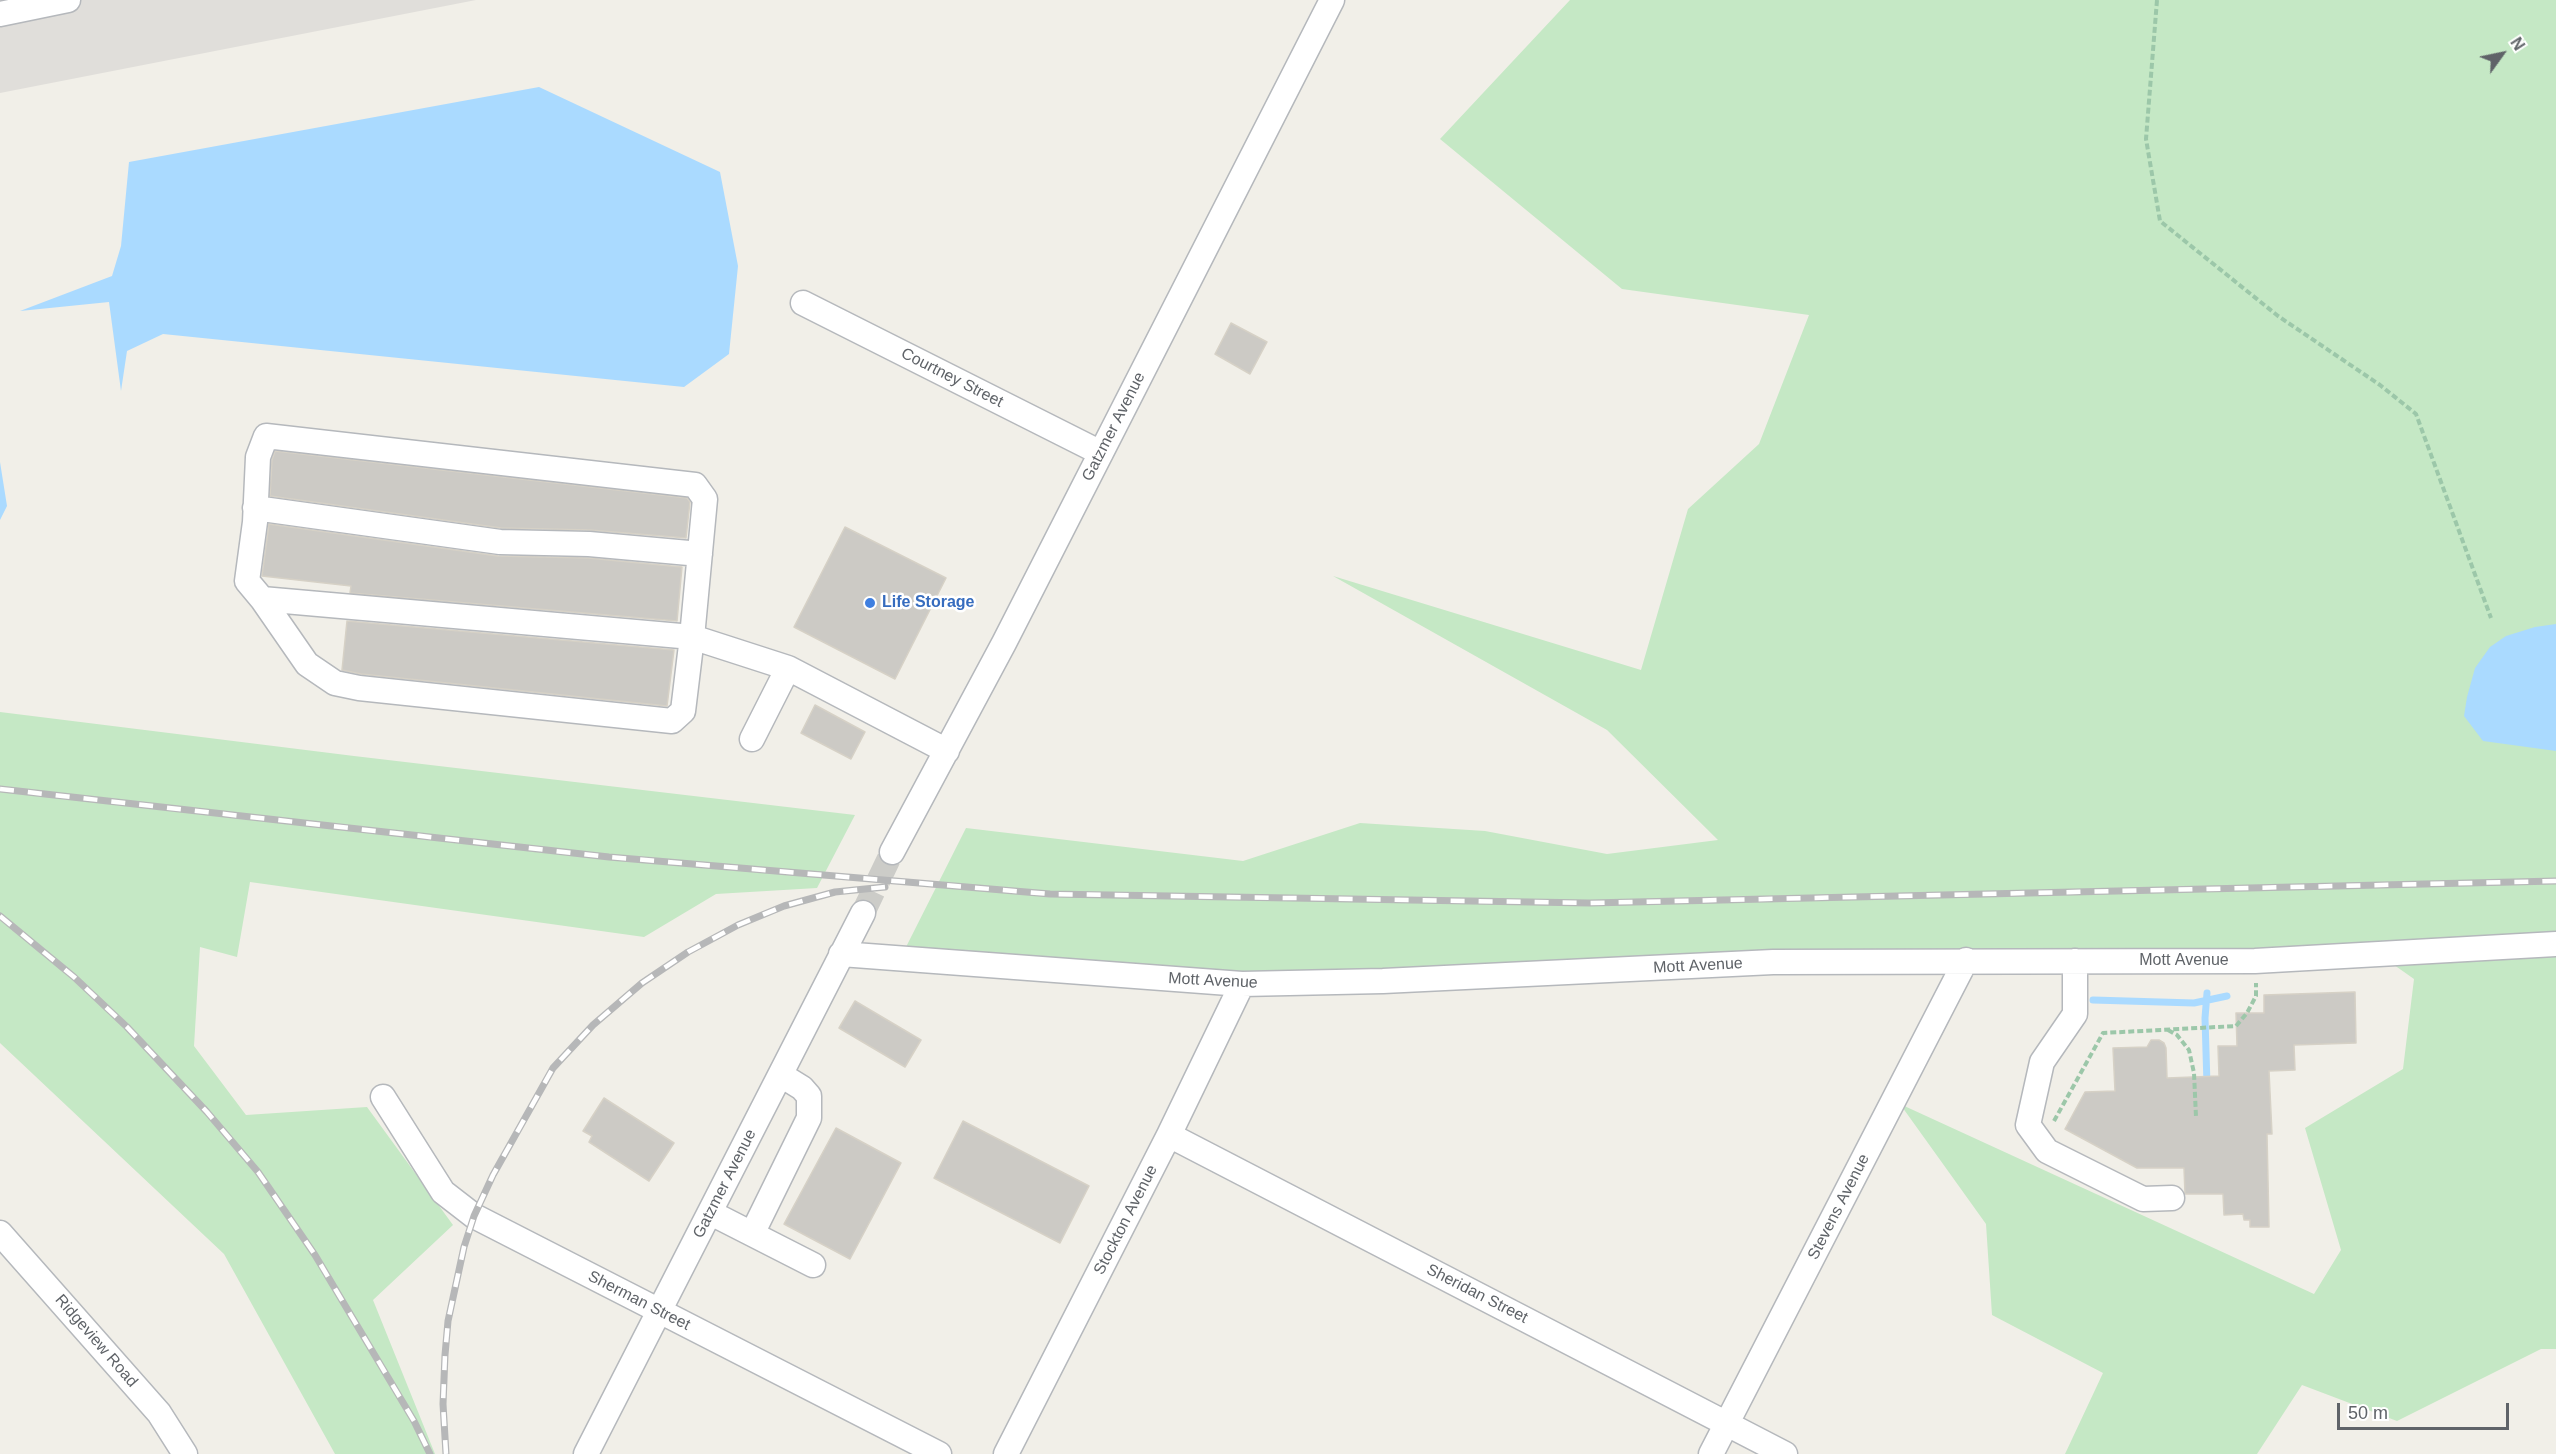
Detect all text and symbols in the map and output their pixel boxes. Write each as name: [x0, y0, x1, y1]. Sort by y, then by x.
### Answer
north arrow: [2472, 24, 2532, 84]
text: N: [2507, 34, 2528, 53]
street label: Courtney Street: [898, 344, 1006, 412]
street label: Gatzmer Avenue: [1078, 369, 1150, 485]
place label: Life Storage: [882, 593, 974, 613]
marker: Life Storage: [863, 596, 877, 610]
street label: Mott Avenue: [2139, 951, 2229, 971]
street label: Mott Avenue: [1653, 954, 1743, 978]
street label: Mott Avenue: [1168, 969, 1258, 993]
street label: Gatzmer Avenue: [689, 1126, 761, 1242]
street label: Stevens Avenue: [1804, 1151, 1874, 1263]
street label: Stockton Avenue: [1090, 1162, 1162, 1278]
street label: Sheridan Street: [1423, 1260, 1531, 1328]
street label: Sherman Street: [585, 1267, 693, 1335]
street label: Ridgeview Road: [51, 1291, 141, 1391]
scale bar: [2340, 1391, 2512, 1429]
text: 50 m: [2348, 1403, 2388, 1423]

